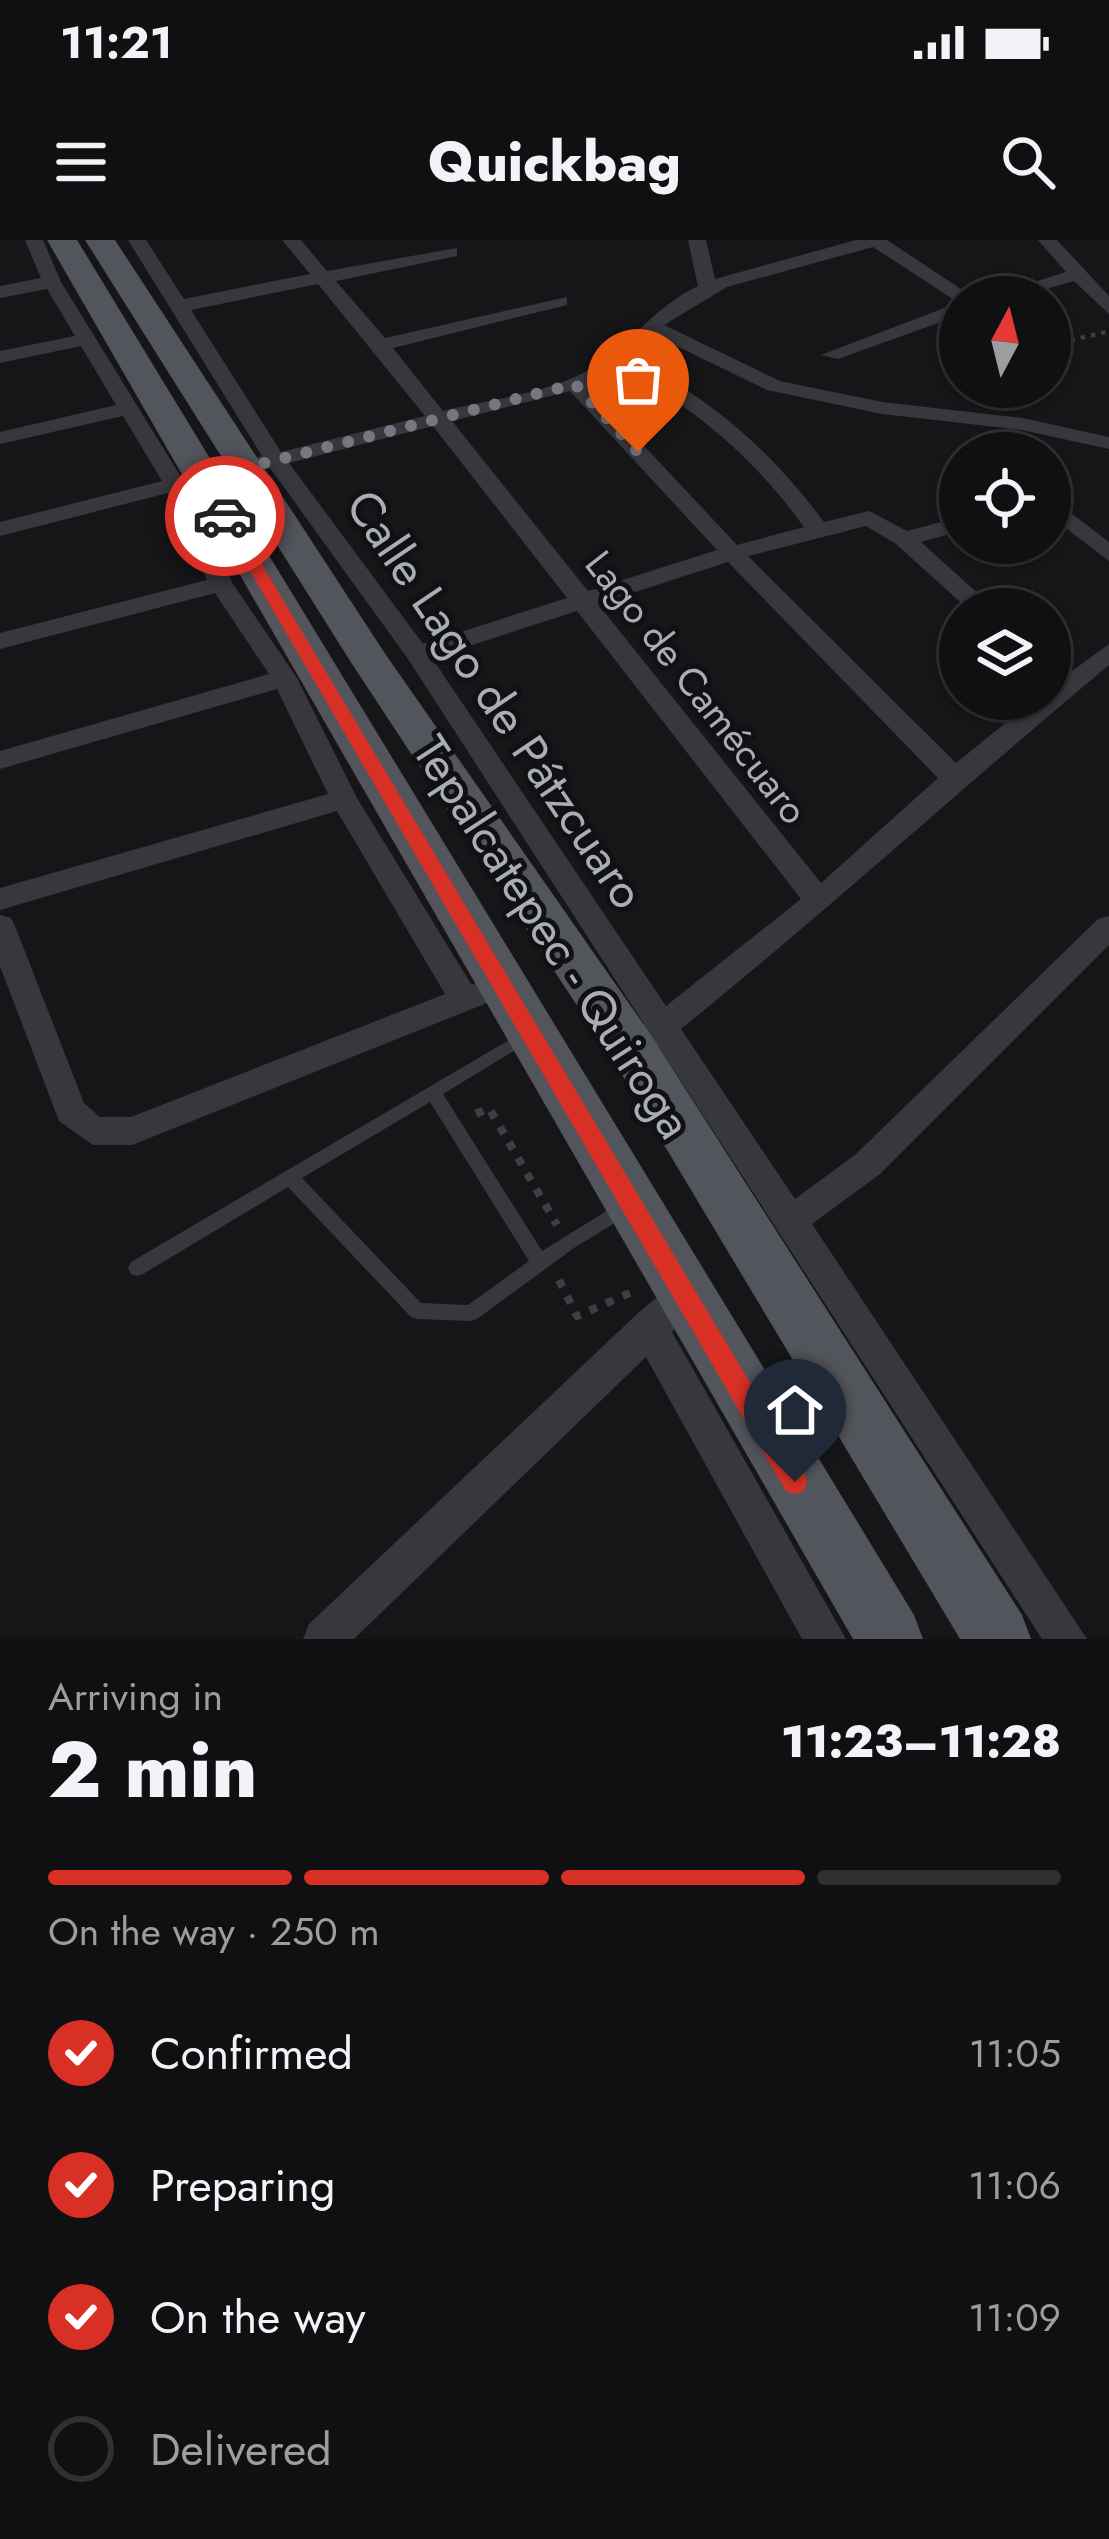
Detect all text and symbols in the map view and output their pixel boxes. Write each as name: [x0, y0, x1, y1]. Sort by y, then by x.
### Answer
text: 11:21: [60, 10, 173, 75]
text: Quickbag: [428, 123, 681, 201]
icon: menu: [48, 129, 114, 195]
icon: search: [995, 129, 1061, 195]
north arrow: [939, 276, 1071, 408]
map controls: [939, 276, 1071, 720]
pin: [587, 329, 689, 452]
icon: bag: [605, 347, 671, 413]
button: locate: [939, 432, 1071, 564]
courier: [165, 456, 285, 576]
street label: Calle Lago de Pátzcuaro: [329, 476, 662, 922]
icon: car: [192, 483, 258, 549]
street label: Lago de Camécuaro: [571, 538, 822, 836]
button: layers: [939, 588, 1071, 720]
street label: Tepalcatepec - Quiroga: [396, 722, 709, 1152]
pin: [744, 1359, 846, 1482]
icon: home: [762, 1377, 828, 1443]
text: Arriving in: [48, 1668, 223, 1725]
text: 11:23–11:28: [781, 1709, 1061, 1774]
text: 2 min: [48, 1714, 257, 1826]
text: On the way · 250 m: [48, 1903, 380, 1960]
icon: check: [48, 2020, 114, 2086]
text: Confirmed: [150, 2021, 353, 2086]
text: 11:05: [969, 2025, 1061, 2082]
icon: check: [48, 2152, 114, 2218]
text: Preparing: [150, 2153, 335, 2218]
text: 11:06: [968, 2157, 1061, 2214]
icon: check: [48, 2284, 114, 2350]
text: On the way: [150, 2285, 366, 2350]
text: 11:09: [968, 2289, 1061, 2346]
text: Delivered: [150, 2417, 332, 2482]

